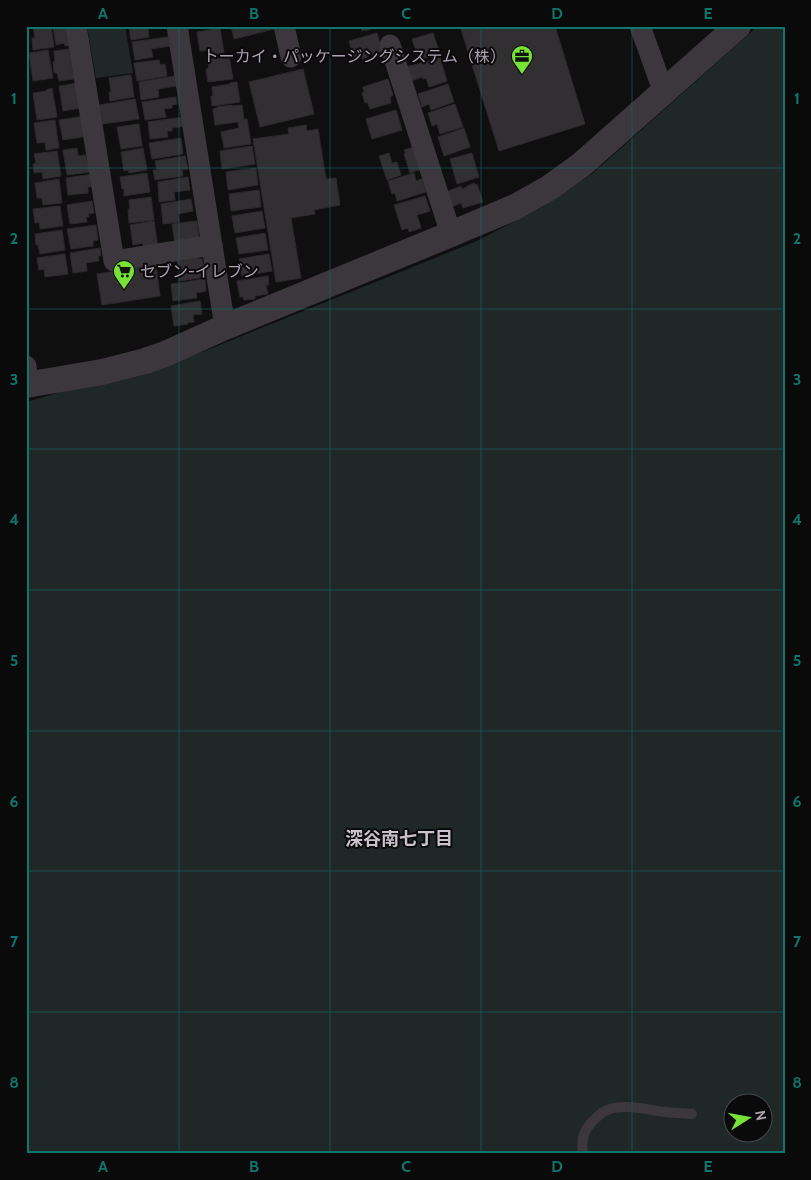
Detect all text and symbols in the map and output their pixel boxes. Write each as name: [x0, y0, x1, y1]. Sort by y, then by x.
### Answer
text: A: [98, 4, 108, 23]
text: B: [249, 4, 259, 23]
text: C: [401, 4, 411, 23]
text: D: [551, 4, 563, 23]
text: E: [703, 4, 713, 23]
office icon: トーカイ・パッケージングシステム（株）: [510, 44, 534, 75]
place label: トーカイ・パッケージングシステム（株）: [203, 47, 506, 66]
text: 1: [11, 89, 17, 108]
text: 1: [794, 89, 800, 108]
text: 2: [10, 229, 18, 248]
text: 2: [793, 229, 801, 248]
supermarket icon: セブン-イレブン: [112, 259, 136, 290]
place label: セブン-イレブン: [140, 262, 259, 281]
text: 3: [10, 370, 18, 389]
text: 3: [793, 370, 801, 389]
text: 4: [9, 510, 19, 529]
text: 4: [792, 510, 802, 529]
text: 5: [10, 651, 18, 670]
text: 5: [793, 651, 801, 670]
text: 6: [10, 792, 19, 811]
text: 6: [793, 792, 802, 811]
district label: 深谷南七丁目: [345, 828, 453, 850]
text: 7: [10, 932, 19, 951]
text: 7: [793, 932, 802, 951]
text: 8: [9, 1073, 19, 1092]
text: 8: [792, 1073, 802, 1092]
north arrow: [724, 1092, 774, 1142]
text: N: [751, 1109, 771, 1122]
text: A: [98, 1157, 108, 1176]
text: B: [249, 1157, 259, 1176]
text: C: [401, 1157, 411, 1176]
text: D: [551, 1157, 563, 1176]
text: E: [703, 1157, 713, 1176]

